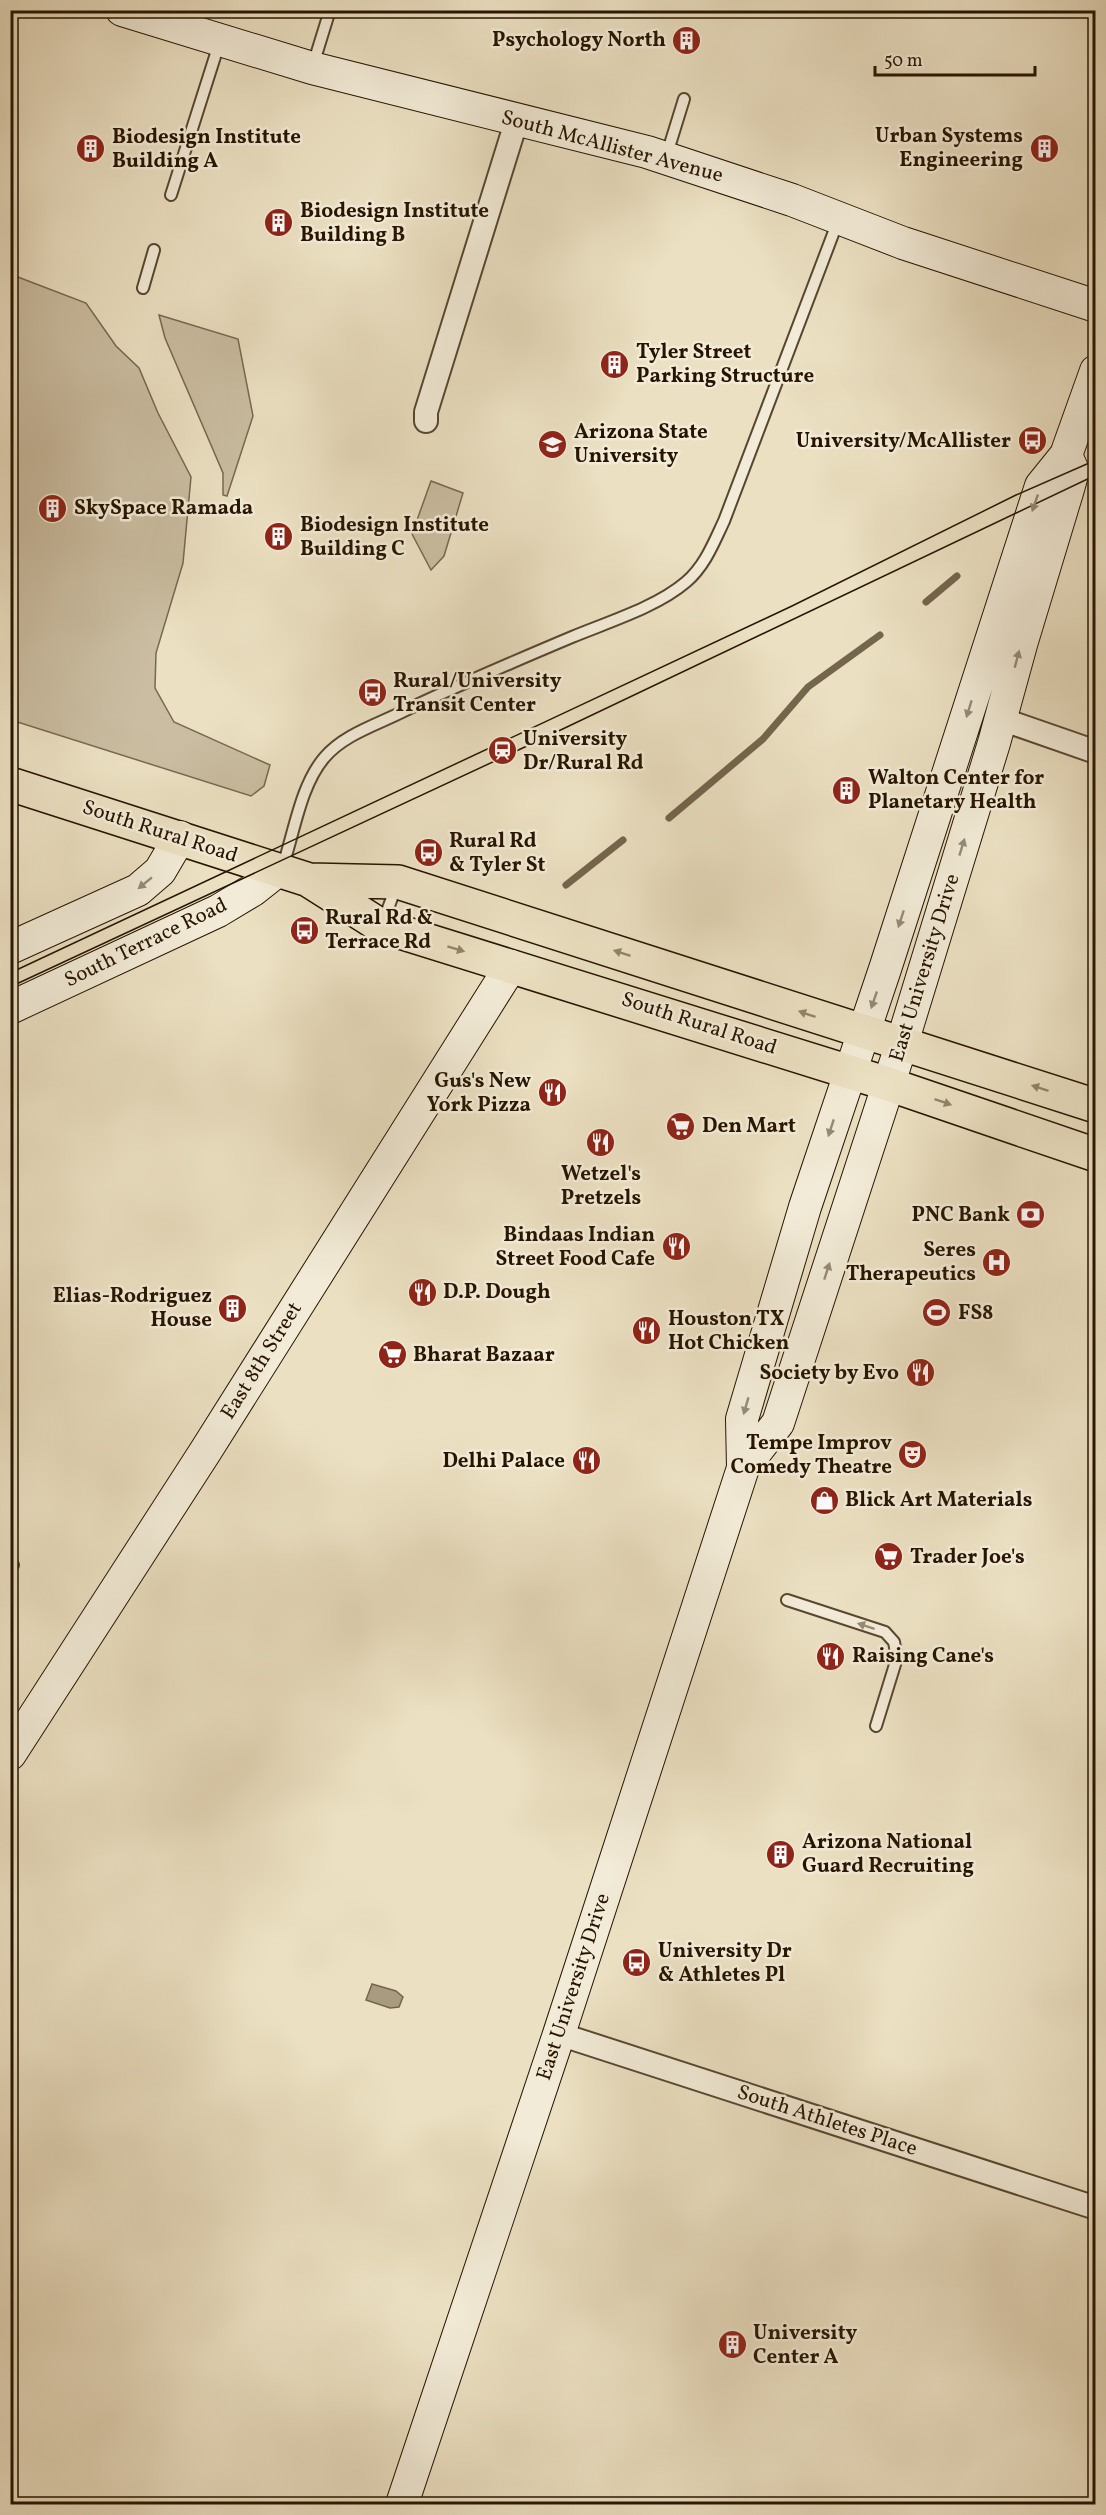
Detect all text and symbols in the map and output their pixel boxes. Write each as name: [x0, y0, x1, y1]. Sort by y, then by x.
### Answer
building icon: Psychology North: [671, 24, 703, 56]
place label: Psychology North: [492, 26, 666, 55]
scale bar: [875, 39, 1036, 77]
text: 50 m: [884, 49, 923, 74]
street label: South McAllister Avenue: [498, 103, 726, 191]
place label: Urban Systems Engineering: [875, 122, 1023, 175]
place label: Biodesign Institute Building A: [112, 123, 301, 176]
building icon: Urban Systems Engineering: [1028, 132, 1060, 164]
building icon: Biodesign Institute Building A: [75, 133, 107, 165]
place label: Biodesign Institute Building B: [300, 197, 489, 250]
building icon: Biodesign Institute Building B: [263, 207, 295, 239]
place label: Tyler Street Parking Structure: [636, 338, 814, 391]
building icon: Tyler Street Parking Structure: [599, 348, 631, 380]
place label: Arizona State University: [574, 418, 708, 471]
bus stop icon: University/McAllister: [1016, 425, 1048, 457]
place label: University/McAllister: [796, 427, 1011, 456]
school or university icon: Arizona State University: [537, 428, 569, 460]
building icon: SkySpace Ramada: [37, 492, 69, 524]
place label: SkySpace Ramada: [74, 494, 253, 523]
one-way arrow: [1029, 494, 1039, 512]
place label: Biodesign Institute Building C: [300, 511, 489, 564]
building icon: Biodesign Institute Building C: [263, 521, 295, 553]
one-way arrow: [1013, 650, 1022, 668]
place label: Rural/University Transit Center: [393, 667, 562, 720]
bus stop icon: Rural/University Transit Center: [356, 677, 388, 709]
one-way arrow: [964, 700, 973, 718]
place label: University Dr/Rural Rd: [523, 725, 644, 778]
station icon: University Dr/Rural Rd: [486, 735, 518, 767]
place label: Walton Center for Planetary Health: [868, 764, 1044, 817]
building icon: Walton Center for Planetary Health: [831, 774, 863, 806]
street label: South Rural Road: [78, 793, 242, 871]
place label: Rural Rd & Tyler St: [449, 827, 545, 880]
bus stop icon: Rural Rd & Tyler St: [412, 837, 444, 869]
one-way arrow: [958, 838, 968, 856]
street label: East University Drive: [883, 870, 967, 1066]
one-way arrow: [138, 877, 153, 889]
street label: South Terrace Road: [60, 891, 232, 995]
place label: Rural Rd & Terrace Rd: [325, 904, 433, 957]
one-way arrow: [896, 910, 905, 928]
bus stop icon: Rural Rd & Terrace Rd: [288, 914, 320, 946]
one-way arrow: [447, 945, 465, 954]
one-way arrow: [613, 948, 631, 957]
street label: South Rural Road: [617, 985, 781, 1063]
one-way arrow: [869, 991, 879, 1009]
one-way arrow: [798, 1008, 816, 1018]
place label: Gus's New York Pizza: [427, 1067, 531, 1120]
restaurant icon: Gus's New York Pizza: [536, 1077, 568, 1109]
one-way arrow: [1031, 1083, 1049, 1092]
one-way arrow: [934, 1098, 952, 1108]
supermarket icon: Den Mart: [665, 1110, 697, 1142]
place label: Den Mart: [702, 1112, 796, 1141]
one-way arrow: [826, 1119, 836, 1137]
restaurant icon: Wetzel's Pretzels: [585, 1127, 617, 1159]
place label: Wetzel's Pretzels: [561, 1160, 641, 1213]
bank icon: PNC Bank: [1015, 1199, 1047, 1231]
place label: PNC Bank: [912, 1201, 1010, 1230]
place label: Bindaas Indian Street Food Cafe: [496, 1221, 655, 1274]
restaurant icon: Bindaas Indian Street Food Cafe: [660, 1231, 692, 1263]
place label: Seres Therapeutics: [846, 1236, 976, 1289]
hospital icon: Seres Therapeutics: [981, 1246, 1013, 1278]
one-way arrow: [823, 1262, 832, 1280]
restaurant icon: D.P. Dough: [406, 1276, 438, 1308]
place label: D.P. Dough: [443, 1278, 551, 1307]
place label: Elias-Rodriguez House: [53, 1282, 212, 1335]
building icon: Elias-Rodriguez House: [217, 1292, 249, 1324]
street label: East 8th Street: [214, 1297, 310, 1425]
sports icon: FS8: [921, 1297, 953, 1329]
place label: FS8: [958, 1299, 994, 1328]
place label: Houston TX Hot Chicken: [668, 1305, 789, 1358]
restaurant icon: Houston TX Hot Chicken: [631, 1315, 663, 1347]
supermarket icon: Bharat Bazaar: [376, 1339, 408, 1371]
place label: Bharat Bazaar: [413, 1341, 555, 1370]
restaurant icon: Society by Evo: [904, 1357, 936, 1389]
place label: Society by Evo: [760, 1359, 899, 1388]
one-way arrow: [740, 1397, 750, 1415]
place label: Tempe Improv Comedy Theatre: [730, 1429, 892, 1482]
theatre icon: Tempe Improv Comedy Theatre: [897, 1439, 929, 1471]
restaurant icon: Delhi Palace: [570, 1445, 602, 1477]
place label: Delhi Palace: [442, 1447, 565, 1476]
shop icon: Blick Art Materials: [808, 1484, 840, 1516]
place label: Blick Art Materials: [845, 1486, 1032, 1515]
supermarket icon: Trader Joe's: [873, 1541, 905, 1573]
place label: Trader Joe's: [910, 1543, 1025, 1572]
one-way arrow: [857, 1621, 875, 1630]
restaurant icon: Raising Cane's: [815, 1640, 847, 1672]
place label: Raising Cane's: [852, 1642, 994, 1671]
place label: Arizona National Guard Recruiting: [802, 1828, 974, 1881]
building icon: Arizona National Guard Recruiting: [765, 1838, 797, 1870]
street label: East University Drive: [530, 1890, 618, 2084]
place label: University Dr & Athletes Pl: [658, 1937, 792, 1990]
bus stop icon: University Dr & Athletes Pl: [621, 1947, 653, 1979]
street label: South Athletes Place: [733, 2078, 921, 2164]
place label: University Center A: [753, 2319, 858, 2372]
building icon: University Center A: [716, 2329, 748, 2361]

